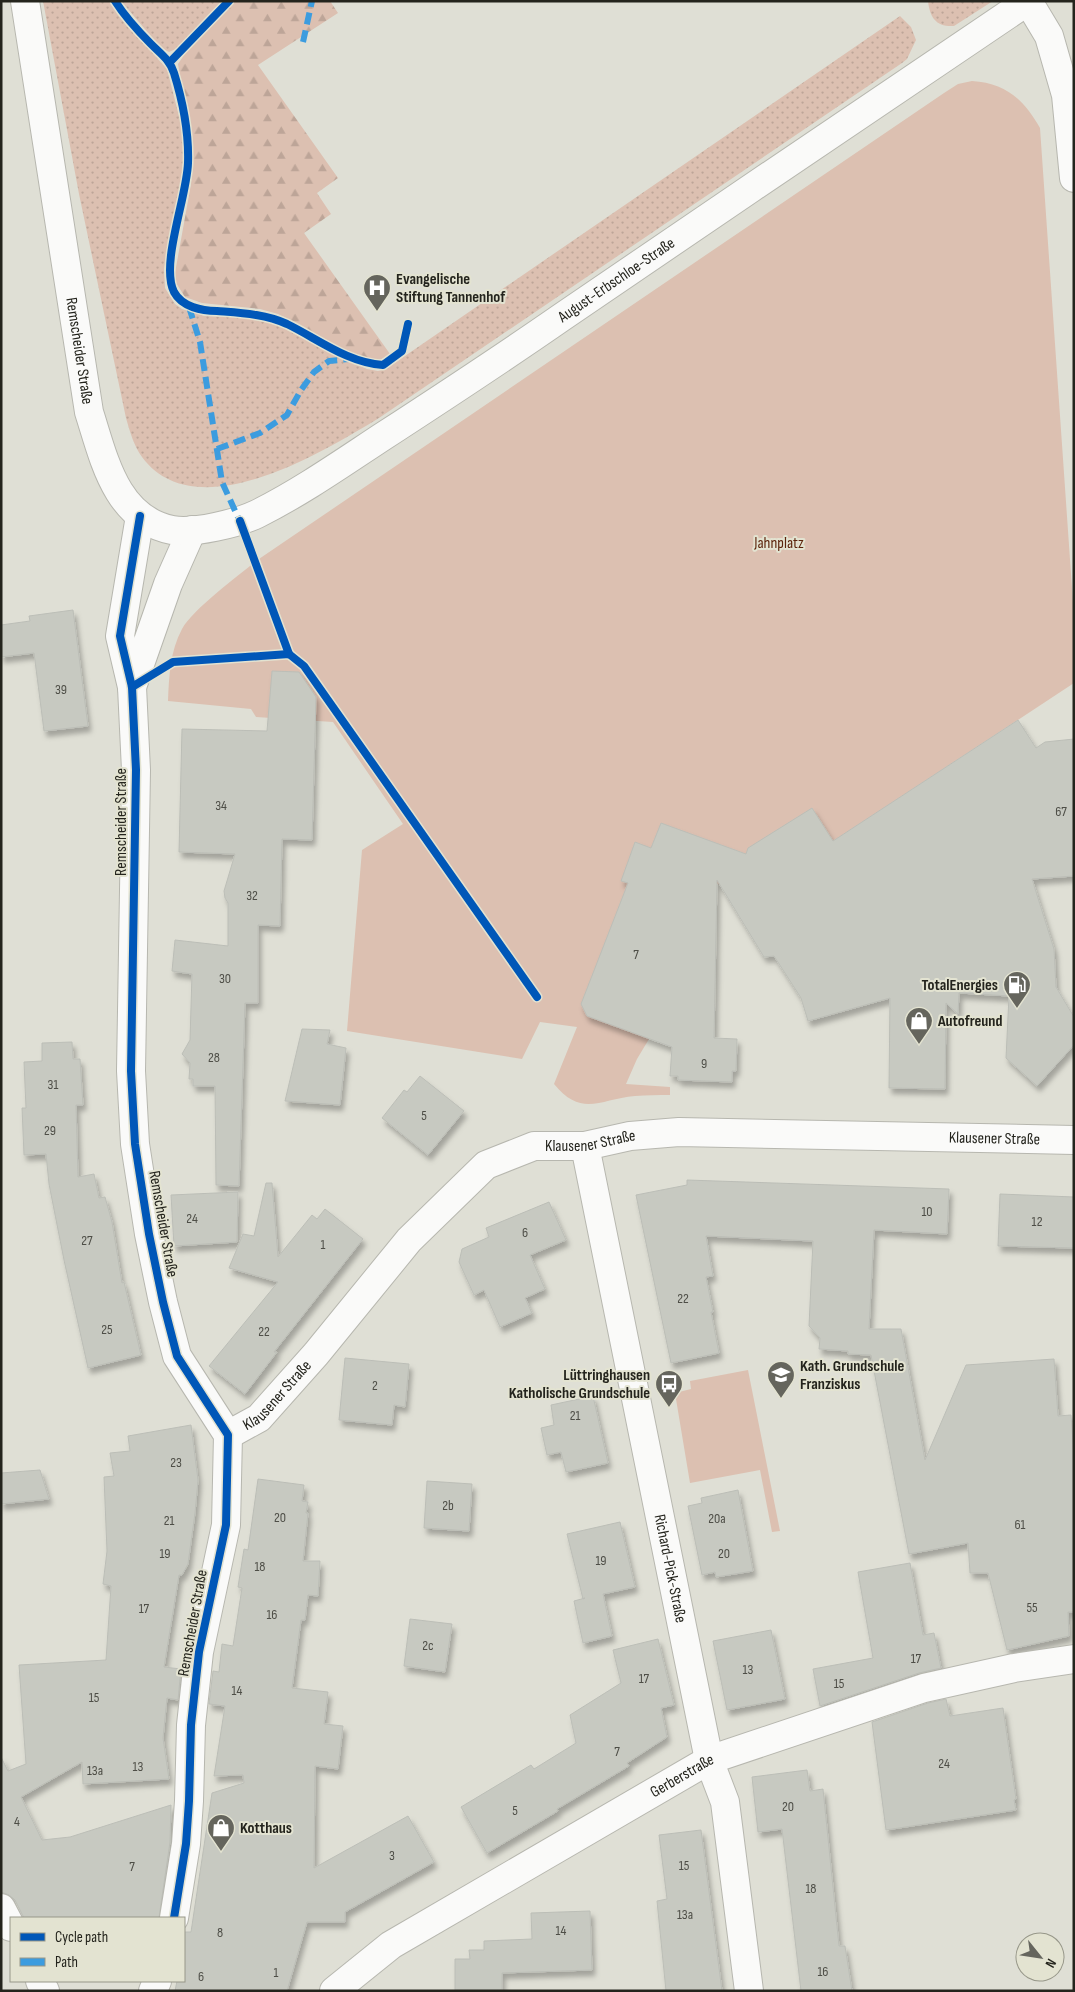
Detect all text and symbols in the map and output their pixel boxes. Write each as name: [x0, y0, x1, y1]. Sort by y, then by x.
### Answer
street label: August-Erbschloe-Straße: [553, 233, 678, 327]
place label: Evangelische Stiftung Tannenhof: [396, 270, 506, 307]
hospital icon: Evangelische Stiftung Tannenhof: [362, 273, 392, 312]
street label: Remscheider Straße: [62, 296, 97, 406]
park label: Jahnplatz: [753, 534, 804, 553]
house number: 39: [55, 681, 67, 698]
street label: Remscheider Straße: [112, 768, 131, 876]
house number: 34: [215, 797, 227, 814]
house number: 67: [1055, 803, 1067, 820]
house number: 32: [246, 887, 258, 904]
house number: 7: [633, 946, 639, 963]
house number: 30: [219, 970, 231, 987]
fuel station icon: TotalEnergies: [1002, 970, 1032, 1009]
place label: TotalEnergies: [922, 976, 998, 995]
shop icon: Autofreund: [904, 1006, 934, 1045]
place label: Autofreund: [937, 1012, 1002, 1031]
house number: 28: [208, 1049, 220, 1066]
house number: 9: [701, 1055, 707, 1072]
house number: 31: [48, 1076, 58, 1093]
house number: 5: [421, 1107, 427, 1124]
house number: 29: [44, 1122, 56, 1139]
street label: Klausener Straße: [545, 1126, 636, 1156]
street label: Klausener Straße: [949, 1128, 1040, 1149]
street label: Remscheider Straße: [144, 1169, 182, 1279]
house number: 10: [921, 1203, 933, 1220]
house number: 24: [186, 1210, 198, 1227]
house number: 12: [1032, 1213, 1043, 1230]
house number: 6: [522, 1224, 528, 1241]
house number: 27: [81, 1232, 93, 1249]
house number: 1: [321, 1236, 326, 1253]
house number: 22: [677, 1290, 689, 1307]
house number: 25: [101, 1321, 113, 1338]
house number: 22: [258, 1323, 270, 1340]
street label: Klausener Straße: [240, 1356, 315, 1434]
place label: Kath. Grundschule Franziskus: [800, 1357, 904, 1394]
school or university icon: Kath. Grundschule Franziskus: [766, 1360, 796, 1399]
place label: Lüttringhausen Katholische Grundschule: [509, 1366, 650, 1403]
bus stop icon: Lüttringhausen Katholische Grundschule: [654, 1369, 684, 1408]
house number: 2: [372, 1377, 378, 1394]
house number: 21: [570, 1407, 580, 1424]
house number: 23: [170, 1454, 182, 1471]
house number: 2b: [442, 1497, 454, 1514]
house number: 20: [274, 1509, 286, 1526]
house number: 20a: [708, 1510, 726, 1527]
house number: 21: [164, 1512, 174, 1529]
street label: Richard-Pick-Straße: [650, 1513, 691, 1624]
house number: 61: [1014, 1516, 1026, 1533]
house number: 19: [159, 1545, 171, 1562]
house number: 20: [718, 1545, 730, 1562]
house number: 19: [595, 1552, 607, 1569]
house number: 18: [254, 1558, 266, 1575]
street label: Remscheider Straße: [174, 1568, 212, 1678]
house number: 55: [1026, 1599, 1038, 1616]
house number: 17: [139, 1600, 150, 1617]
house number: 16: [266, 1606, 278, 1623]
house number: 2c: [422, 1637, 434, 1654]
house number: 17: [911, 1650, 922, 1667]
house number: 13: [743, 1661, 754, 1678]
house number: 17: [639, 1670, 650, 1687]
house number: 15: [834, 1675, 845, 1692]
house number: 14: [232, 1682, 243, 1699]
house number: 15: [89, 1689, 100, 1706]
house number: 7: [614, 1743, 620, 1760]
street label: Gerberstraße: [647, 1750, 716, 1802]
house number: 24: [938, 1755, 950, 1772]
house number: 13: [133, 1758, 144, 1775]
house number: 13a: [87, 1762, 103, 1779]
house number: 20: [782, 1798, 794, 1815]
house number: 5: [512, 1802, 518, 1819]
house number: 4: [14, 1813, 20, 1830]
shop icon: Kotthaus: [206, 1813, 236, 1852]
place label: Kotthaus: [240, 1819, 292, 1838]
house number: 3: [389, 1847, 395, 1864]
house number: 15: [679, 1857, 690, 1874]
house number: 7: [129, 1858, 135, 1875]
house number: 18: [805, 1880, 817, 1897]
house number: 13a: [677, 1906, 693, 1923]
legend: [10, 1917, 185, 1982]
house number: 14: [556, 1922, 567, 1939]
house number: 8: [217, 1924, 223, 1941]
text: Cycle path: [55, 1928, 108, 1947]
north arrow: [1015, 1932, 1065, 1982]
text: Path: [55, 1953, 78, 1972]
text: N: [1042, 1956, 1060, 1971]
house number: 16: [817, 1963, 829, 1980]
house number: 1: [274, 1964, 279, 1981]
house number: 6: [198, 1968, 204, 1985]

